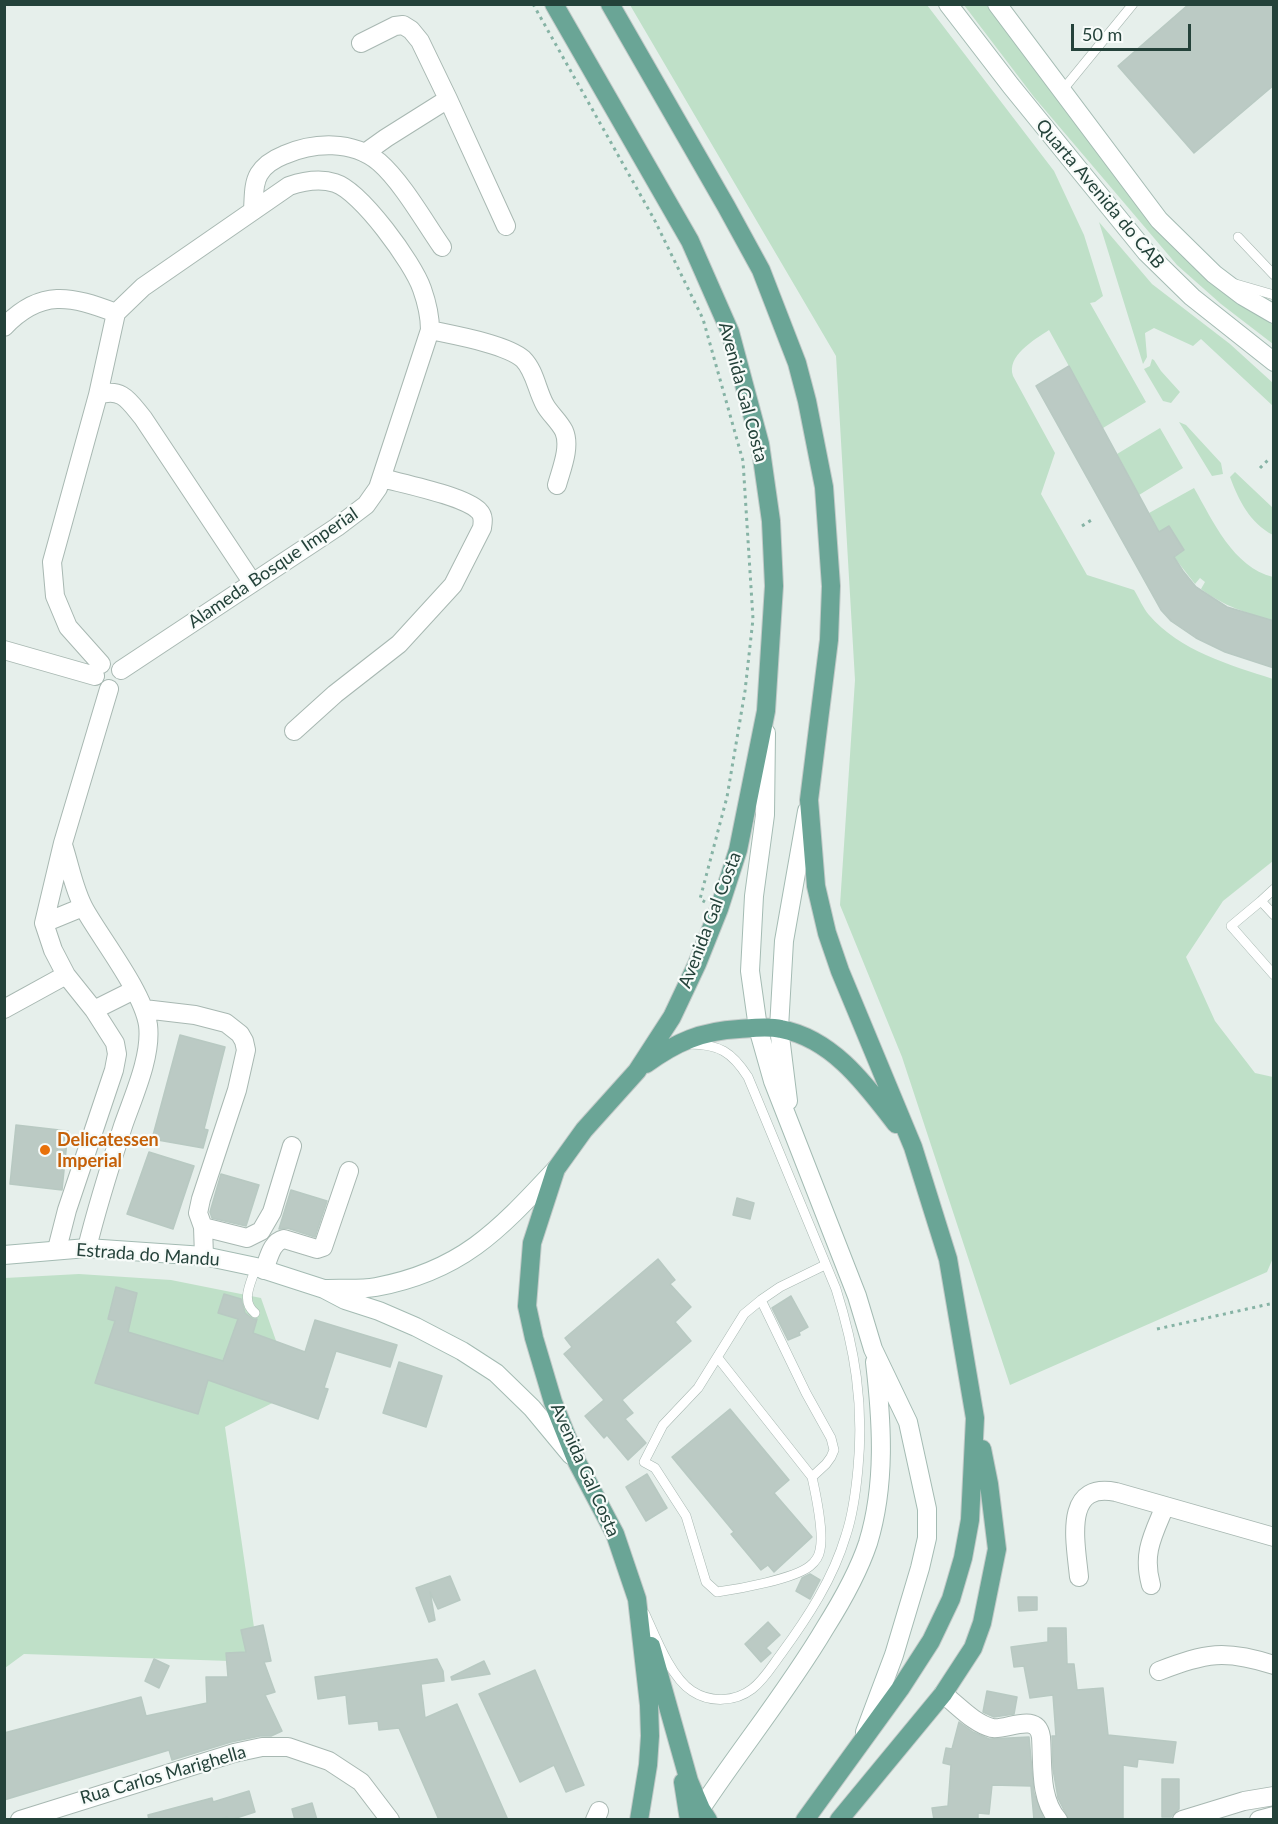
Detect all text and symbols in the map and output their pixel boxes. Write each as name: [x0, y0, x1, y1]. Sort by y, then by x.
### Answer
scale bar: [1074, 12, 1194, 50]
text: 50 m: [1082, 23, 1122, 45]
street label: Quarta Avenida do CAB: [1031, 115, 1169, 273]
street label: Avenida Gal Costa: [714, 320, 772, 464]
street label: Alameda Bosque Imperial: [184, 503, 362, 633]
street label: Avenida Gal Costa: [674, 849, 746, 991]
place label: Delicatessen Imperial: [57, 1129, 159, 1172]
marker: Delicatessen Imperial: [38, 1143, 52, 1157]
street label: Estrada do Mandu: [75, 1239, 221, 1271]
street label: Avenida Gal Costa: [546, 1400, 624, 1540]
street label: Rua Carlos Marighella: [78, 1741, 248, 1809]

